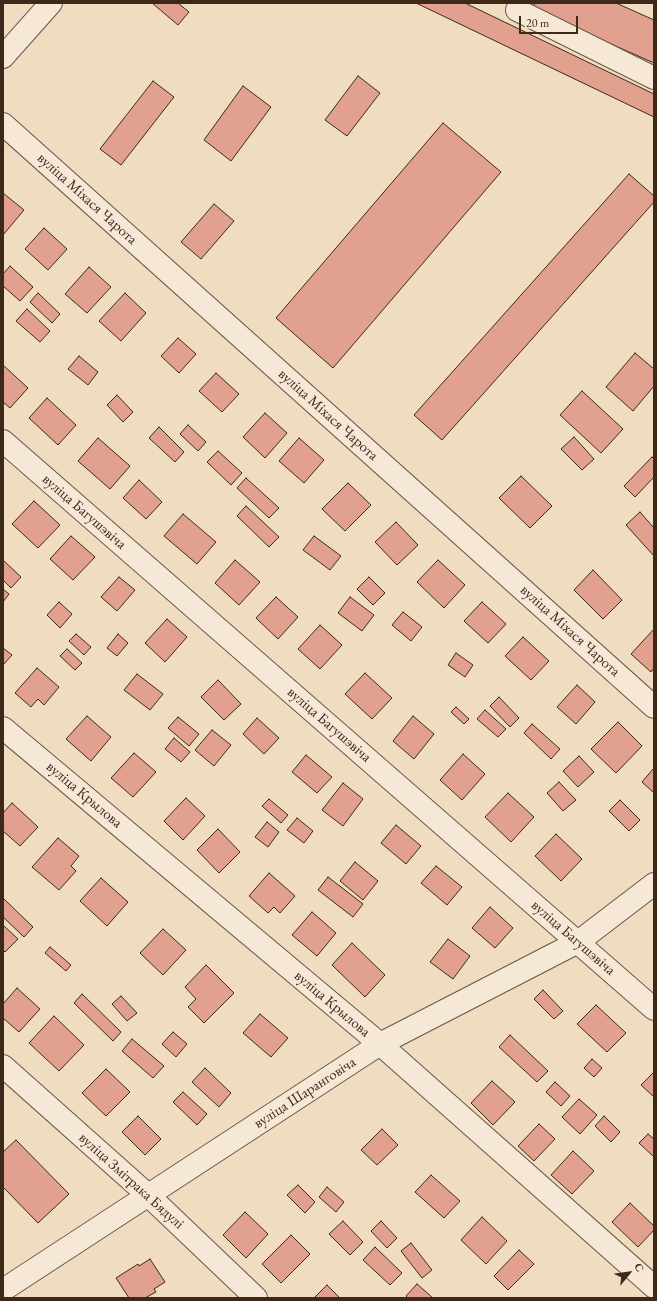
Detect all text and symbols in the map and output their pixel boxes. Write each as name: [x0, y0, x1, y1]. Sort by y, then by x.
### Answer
scale bar: [521, 8, 580, 34]
text: 20 m: [526, 15, 549, 31]
street label: вуліца Міхася Чарота: [33, 149, 141, 249]
street label: вуліца Міхася Чарота: [274, 365, 382, 465]
street label: вуліца Багушэвіча: [38, 470, 130, 554]
street label: вуліца Міхася Чарота: [516, 581, 624, 681]
street label: вуліца Багушэвіча: [283, 683, 375, 767]
street label: вуліца Крылова: [42, 758, 126, 832]
street label: вуліца Багушэвіча: [527, 896, 619, 980]
street label: вуліца Крылова: [290, 967, 374, 1041]
street label: вуліца Шаранговіча: [251, 1053, 359, 1133]
street label: вуліца Змітрака Бядулі: [75, 1129, 187, 1233]
north arrow: [609, 1253, 649, 1293]
text: С: [631, 1260, 648, 1274]

